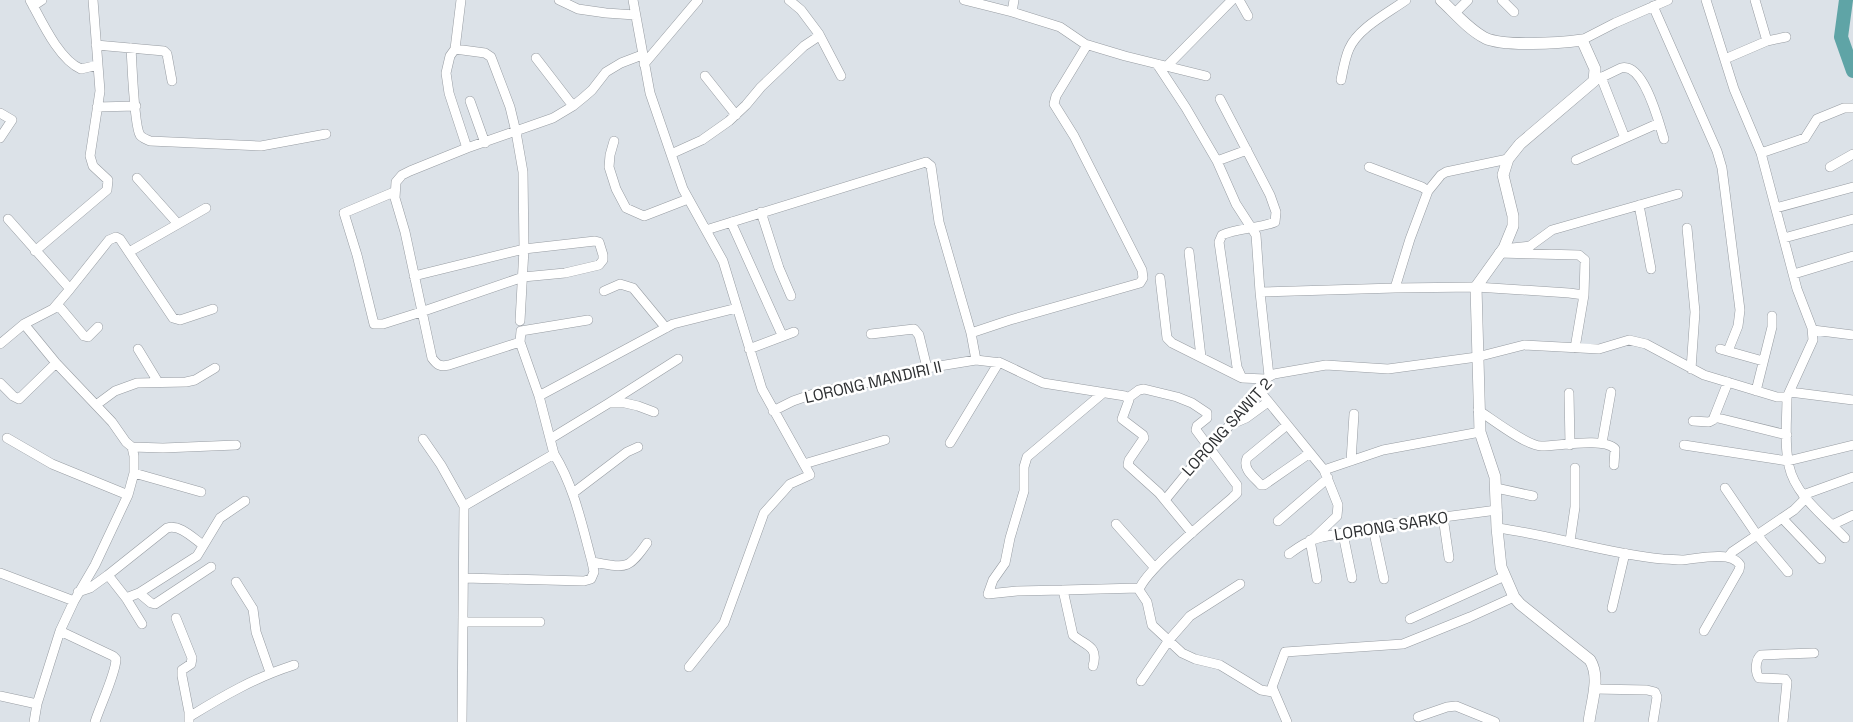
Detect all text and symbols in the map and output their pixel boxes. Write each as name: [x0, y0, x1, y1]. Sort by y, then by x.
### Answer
street label: LORONG MANDIRI II: [802, 356, 944, 408]
street label: LORONG SAWIT 2: [1177, 373, 1277, 481]
street label: LORONG SARKO: [1332, 507, 1450, 545]

